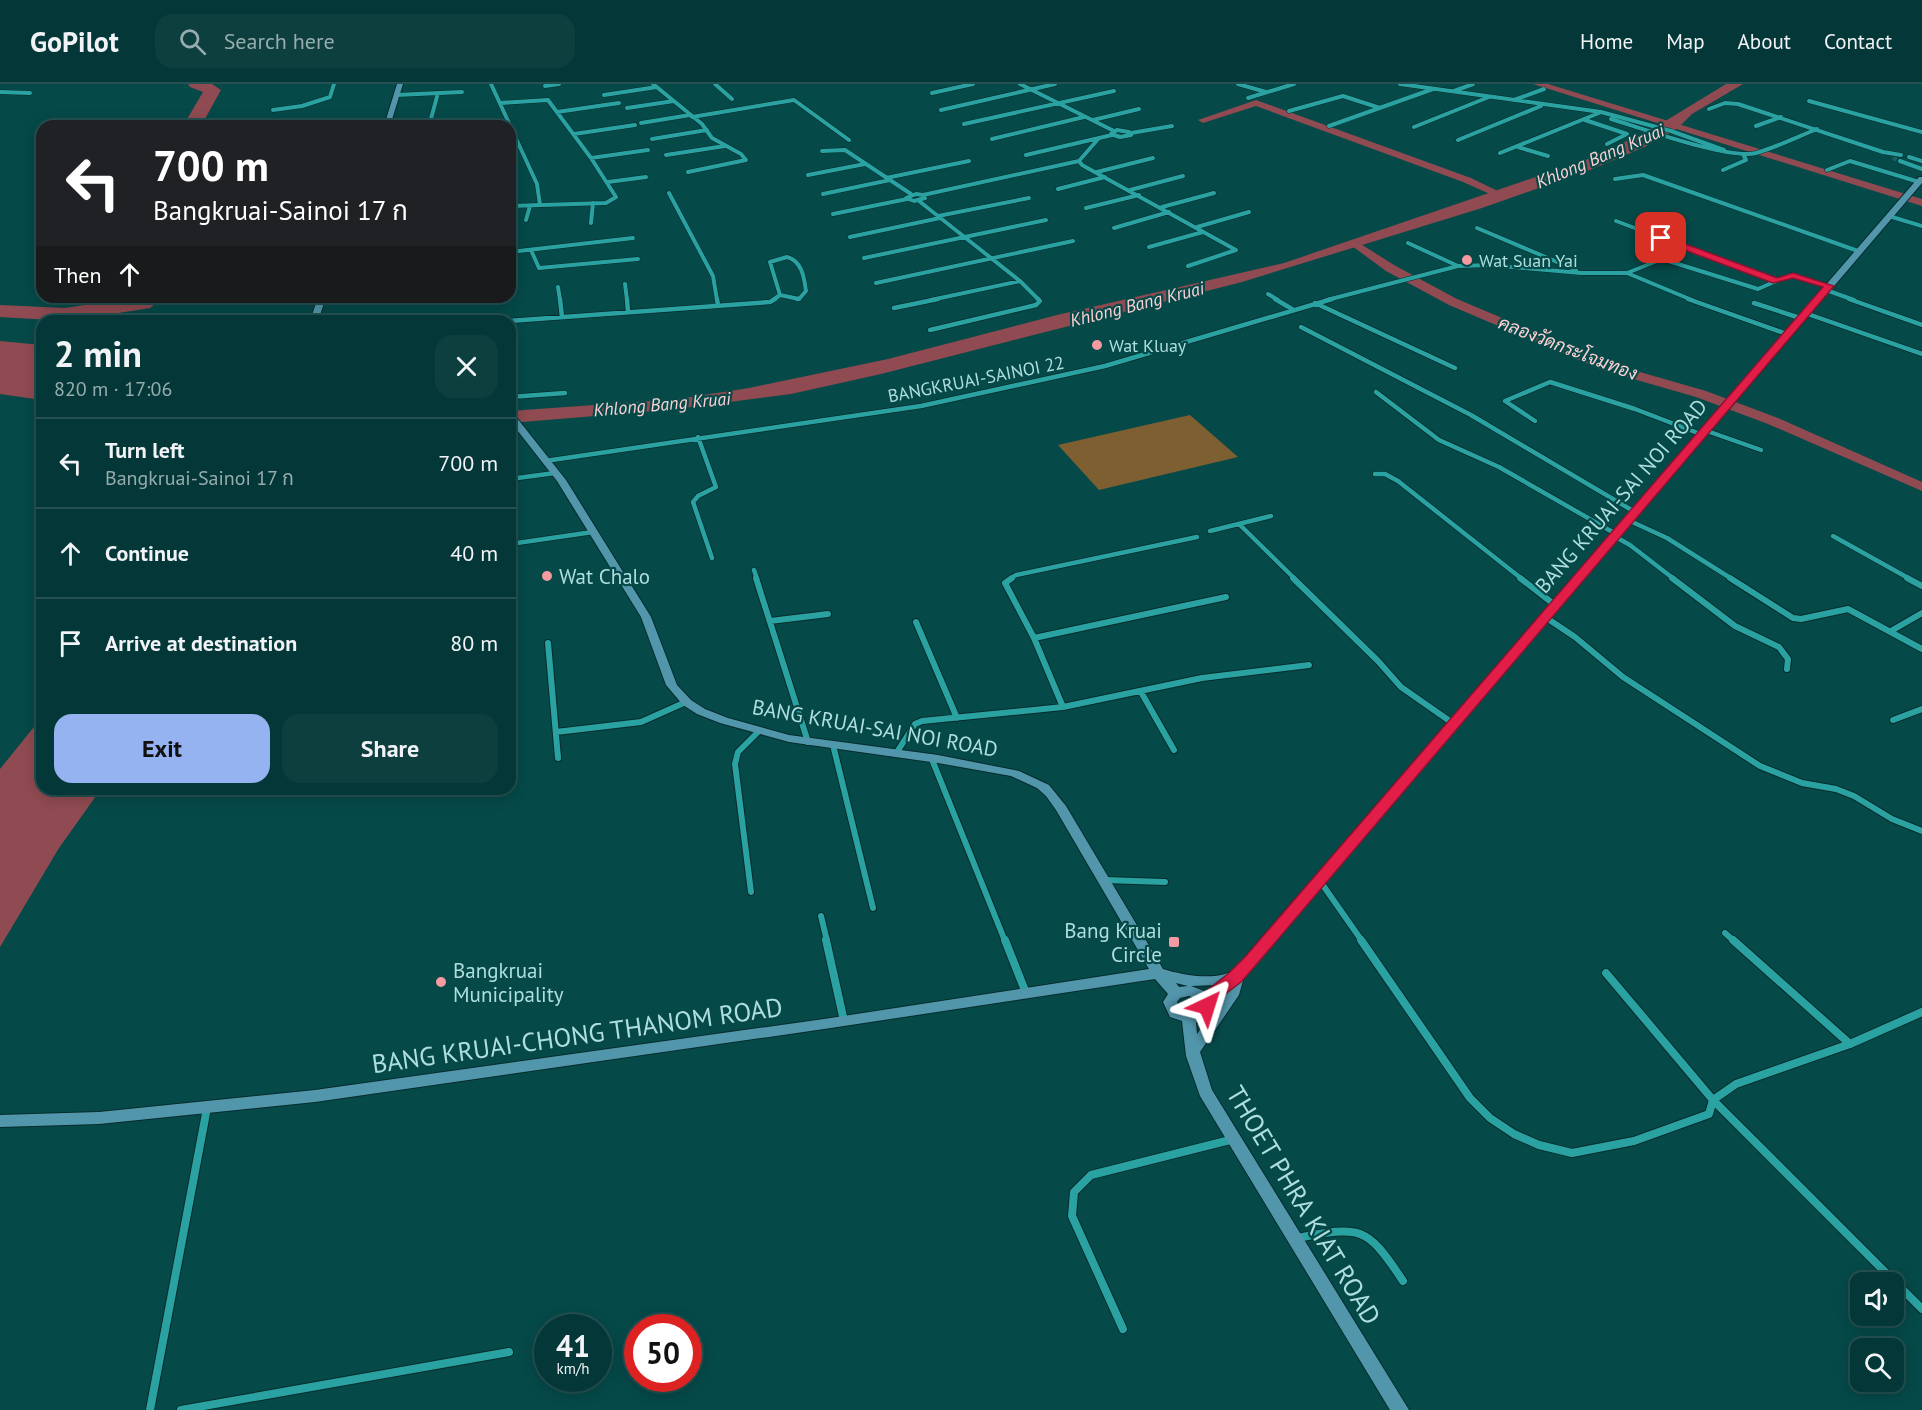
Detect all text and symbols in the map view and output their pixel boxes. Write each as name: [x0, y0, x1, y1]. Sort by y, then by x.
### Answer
search box: [155, 14, 575, 68]
text: GoPilot: [30, 23, 119, 60]
icon: search: [176, 25, 209, 58]
text: Search here: [224, 27, 335, 55]
text: Home: [1580, 28, 1633, 55]
text: Map: [1666, 28, 1705, 55]
text: About: [1738, 28, 1791, 55]
text: Contact: [1824, 28, 1892, 55]
water label: Khlong Bang Kruai: [1532, 118, 1669, 193]
text: 700 m: [153, 138, 269, 193]
icon: left: [54, 144, 132, 222]
text: Bangkruai-Sainoi 17 ก: [153, 193, 408, 227]
pin: [1635, 212, 1686, 263]
icon: arrive: [1644, 221, 1677, 254]
place label: Wat Suan Yai: [1479, 249, 1578, 272]
marker: Wat Suan Yai: [1460, 253, 1474, 267]
icon: ahead: [113, 258, 146, 291]
text: Then: [54, 261, 101, 289]
water label: Khlong Bang Kruai: [1067, 276, 1208, 332]
water label: คลองวัดกระโจมทอง: [1495, 310, 1641, 385]
text: 2 min: [54, 330, 142, 377]
place label: Wat Kluay: [1109, 334, 1187, 357]
button: close: [435, 335, 498, 398]
marker: Wat Kluay: [1090, 338, 1104, 352]
street label: BANGKRUAI-SAINOI 22: [886, 351, 1066, 407]
text: 820 m · 17:06: [54, 376, 172, 402]
water label: Khlong Bang Kruai: [592, 386, 733, 421]
street label: BANG KRUAI-SAI NOI ROAD: [1529, 393, 1713, 599]
text: Turn left: [105, 436, 185, 464]
icon: left: [54, 447, 87, 480]
text: 700 m: [438, 449, 498, 477]
text: Bangkruai-Sainoi 17 ก: [105, 465, 294, 491]
icon: ahead: [54, 537, 87, 570]
text: Continue: [105, 539, 189, 567]
text: 40 m: [450, 539, 498, 567]
place label: Wat Chalo: [559, 563, 650, 590]
marker: Wat Chalo: [540, 569, 554, 583]
icon: arrive: [54, 627, 87, 660]
text: Arrive at destination: [105, 629, 297, 657]
text: 80 m: [450, 629, 498, 657]
street label: BANG KRUAI-SAI NOI ROAD: [750, 693, 1000, 763]
button: Exit: [54, 714, 270, 783]
button: Share: [282, 714, 498, 783]
place label: Bang Kruai Circle: [1064, 917, 1162, 968]
marker: Bang Kruai Circle: [1167, 935, 1181, 949]
place label: Bangkruai Municipality: [453, 957, 564, 1008]
position arrow: [1175, 974, 1239, 1038]
marker: Bangkruai Municipality: [434, 975, 448, 989]
street label: BANG KRUAI-CHONG THANOM ROAD: [370, 990, 784, 1080]
street label: THOET PHRA KIAT ROAD: [1220, 1080, 1388, 1330]
map controls: [1850, 1272, 1904, 1392]
button: sound: [1850, 1272, 1904, 1326]
speed limit sign: 50: [624, 1314, 702, 1392]
text: 41: [556, 1326, 590, 1365]
button: search: [1850, 1338, 1904, 1392]
text: km/h: [557, 1359, 589, 1378]

